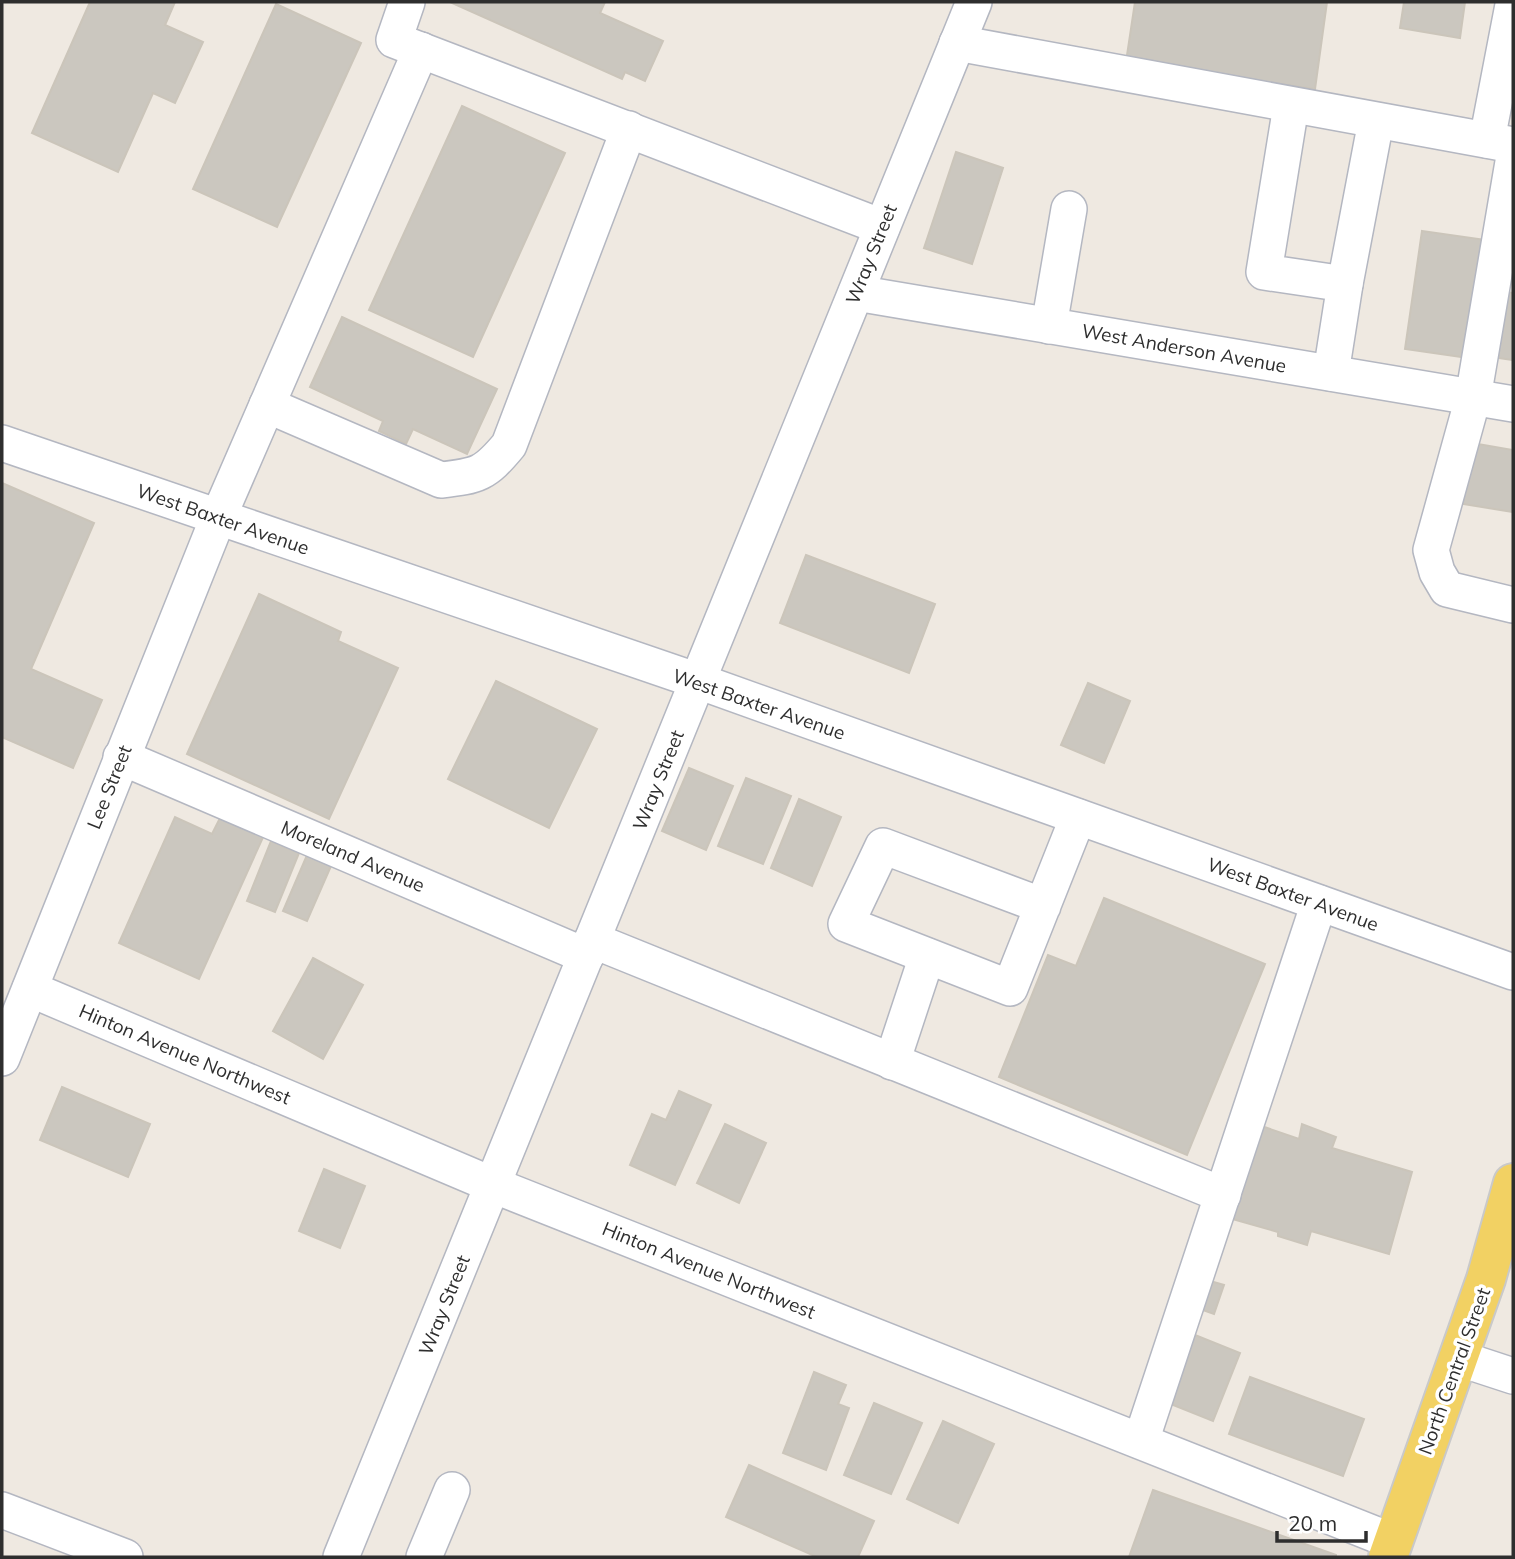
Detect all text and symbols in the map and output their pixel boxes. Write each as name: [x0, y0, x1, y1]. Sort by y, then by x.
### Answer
street label: Wray Street: [840, 200, 902, 308]
street label: West Anderson Avenue: [1080, 318, 1288, 378]
street label: West Baxter Avenue: [134, 478, 312, 560]
street label: West Baxter Avenue: [670, 663, 848, 745]
street label: Wray Street: [627, 726, 689, 834]
street label: Lee Street: [81, 741, 137, 832]
street label: Moreland Avenue: [277, 815, 429, 897]
street label: West Baxter Avenue: [1204, 852, 1382, 936]
street label: Hinton Avenue Northwest: [76, 998, 295, 1110]
street label: Hinton Avenue Northwest: [599, 1216, 819, 1324]
street label: Wray Street: [413, 1251, 475, 1359]
street label: North Central Street: [1413, 1284, 1495, 1458]
scale bar: [1277, 1500, 1366, 1544]
text: 20 m: [1288, 1510, 1337, 1536]

